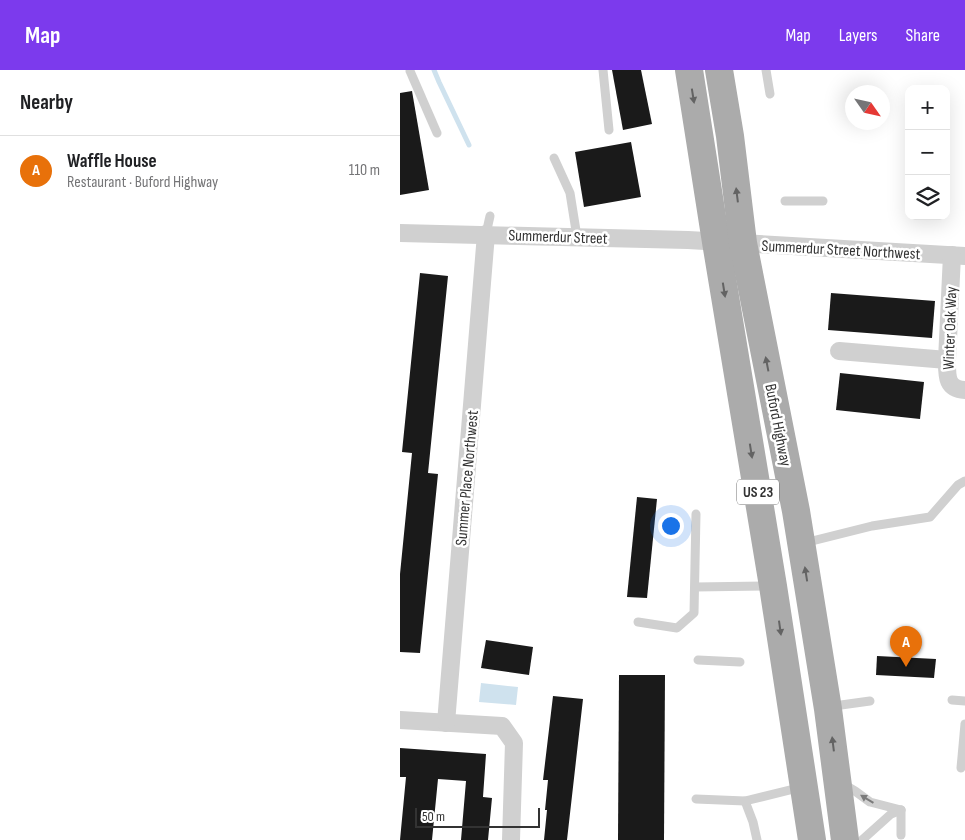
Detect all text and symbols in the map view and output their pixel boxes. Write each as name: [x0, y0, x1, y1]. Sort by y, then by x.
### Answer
text: Map: [25, 21, 60, 50]
text: Map: [786, 25, 811, 46]
text: Layers: [839, 25, 878, 46]
text: Share: [906, 25, 940, 46]
north arrow: [845, 85, 890, 130]
map controls: [905, 85, 950, 220]
button: +: [905, 85, 950, 130]
one-way arrow: [690, 88, 698, 104]
text: Nearby: [20, 90, 73, 115]
button: −: [905, 130, 950, 175]
text: Waffle House: [67, 150, 157, 173]
text: A: [32, 161, 40, 180]
text: 110 m: [349, 161, 380, 180]
text: Restaurant · Buford Highway: [67, 173, 218, 192]
button: layers: [905, 175, 950, 220]
one-way arrow: [733, 187, 741, 203]
street label: Summerdur Street: [508, 226, 608, 249]
street label: Summerdur Street Northwest: [761, 237, 921, 264]
one-way arrow: [720, 283, 728, 299]
street label: Winter Oak Way: [940, 286, 961, 370]
one-way arrow: [763, 356, 771, 372]
street label: Buford Highway: [760, 382, 795, 468]
street label: Summer Place Northwest: [452, 409, 483, 547]
one-way arrow: [747, 443, 755, 459]
road number: US 23: [737, 480, 779, 504]
your location: [658, 513, 684, 539]
one-way arrow: [801, 566, 809, 582]
one-way arrow: [776, 621, 784, 637]
pin: A: [890, 626, 922, 667]
one-way arrow: [828, 736, 836, 752]
one-way arrow: [861, 794, 874, 803]
scale bar: [415, 805, 540, 828]
text: 50 m: [422, 808, 445, 825]

